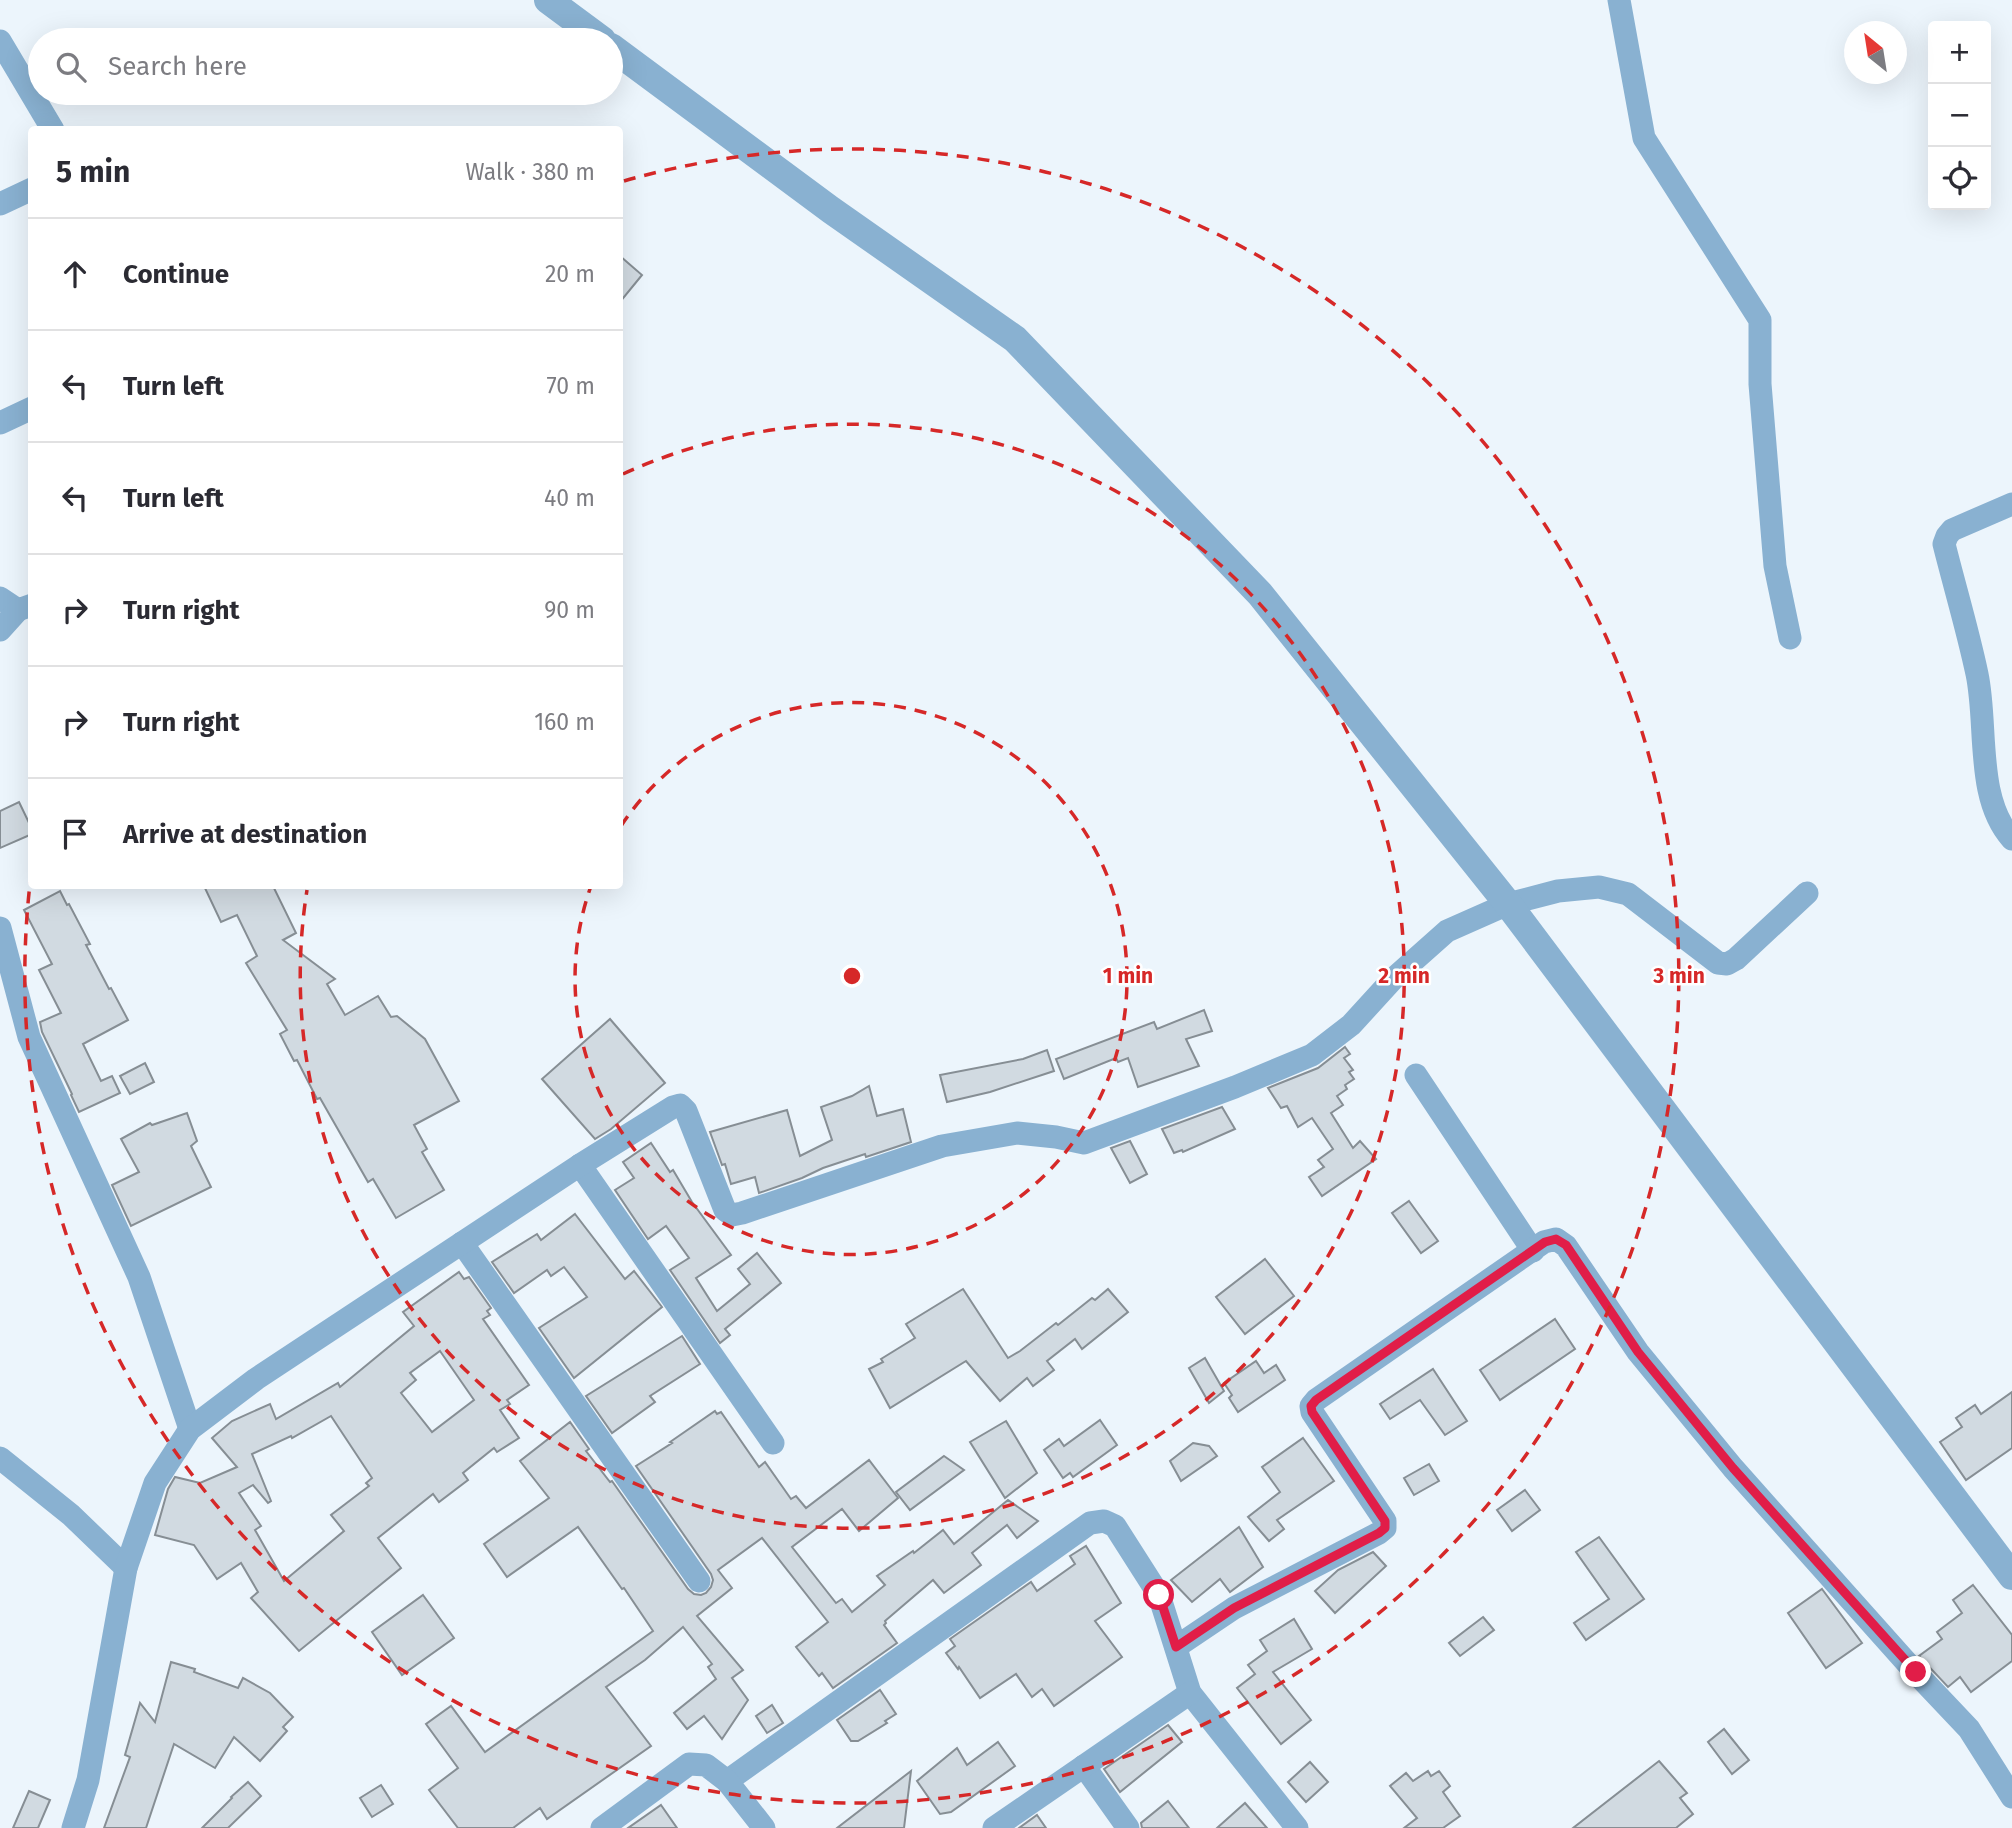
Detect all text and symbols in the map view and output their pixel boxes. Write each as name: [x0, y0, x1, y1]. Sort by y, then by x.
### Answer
north arrow: [1844, 21, 1907, 84]
map controls: [1928, 21, 1991, 210]
button: +: [1928, 21, 1991, 84]
search box: [28, 28, 623, 105]
icon: search: [52, 48, 90, 86]
text: Search here: [108, 51, 247, 82]
button: −: [1928, 84, 1991, 147]
button: locate: [1928, 147, 1991, 210]
text: 5 min: [56, 154, 130, 190]
text: Walk · 380 m: [465, 158, 595, 186]
icon: ahead: [56, 255, 94, 293]
text: Continue: [123, 259, 229, 290]
text: 20 m: [545, 260, 595, 288]
icon: left: [56, 367, 94, 405]
text: Turn left: [123, 371, 224, 402]
text: 70 m: [546, 372, 595, 400]
icon: left: [56, 479, 94, 517]
text: Turn left: [123, 483, 224, 514]
text: 40 m: [544, 484, 595, 512]
icon: right: [56, 591, 94, 629]
text: Turn right: [123, 595, 240, 626]
text: 90 m: [544, 596, 595, 624]
icon: right: [56, 703, 94, 741]
text: Turn right: [123, 707, 240, 738]
text: 160 m: [534, 708, 595, 736]
icon: arrive: [56, 815, 94, 853]
text: Arrive at destination: [123, 819, 367, 850]
text: 1 min: [1103, 963, 1153, 989]
text: 2 min: [1378, 963, 1430, 989]
text: 3 min: [1652, 963, 1705, 989]
centre of rings: [840, 964, 864, 988]
route start: [1143, 1579, 1174, 1610]
route end: [1900, 1656, 1931, 1687]

